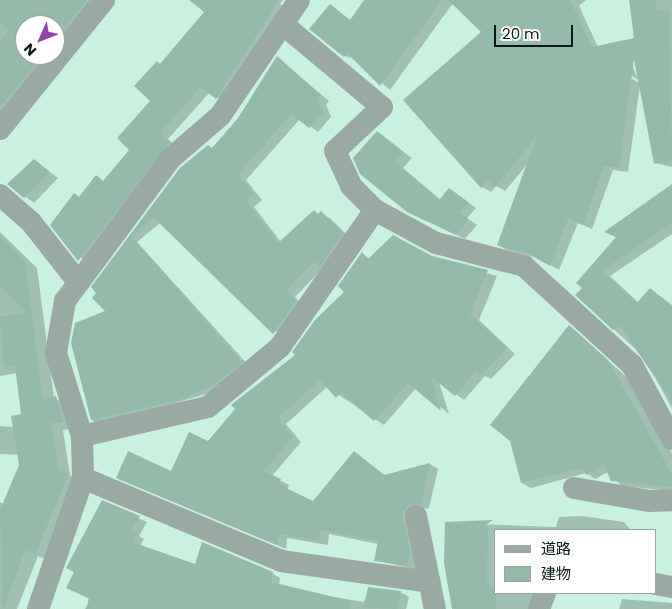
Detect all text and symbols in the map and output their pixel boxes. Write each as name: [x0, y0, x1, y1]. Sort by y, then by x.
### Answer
north arrow: [15, 15, 65, 65]
scale bar: [497, 15, 576, 47]
text: 20 m: [502, 23, 540, 44]
text: N: [19, 39, 41, 60]
legend: [494, 529, 657, 594]
text: 道路: [541, 538, 571, 559]
text: 建物: [541, 563, 571, 584]

